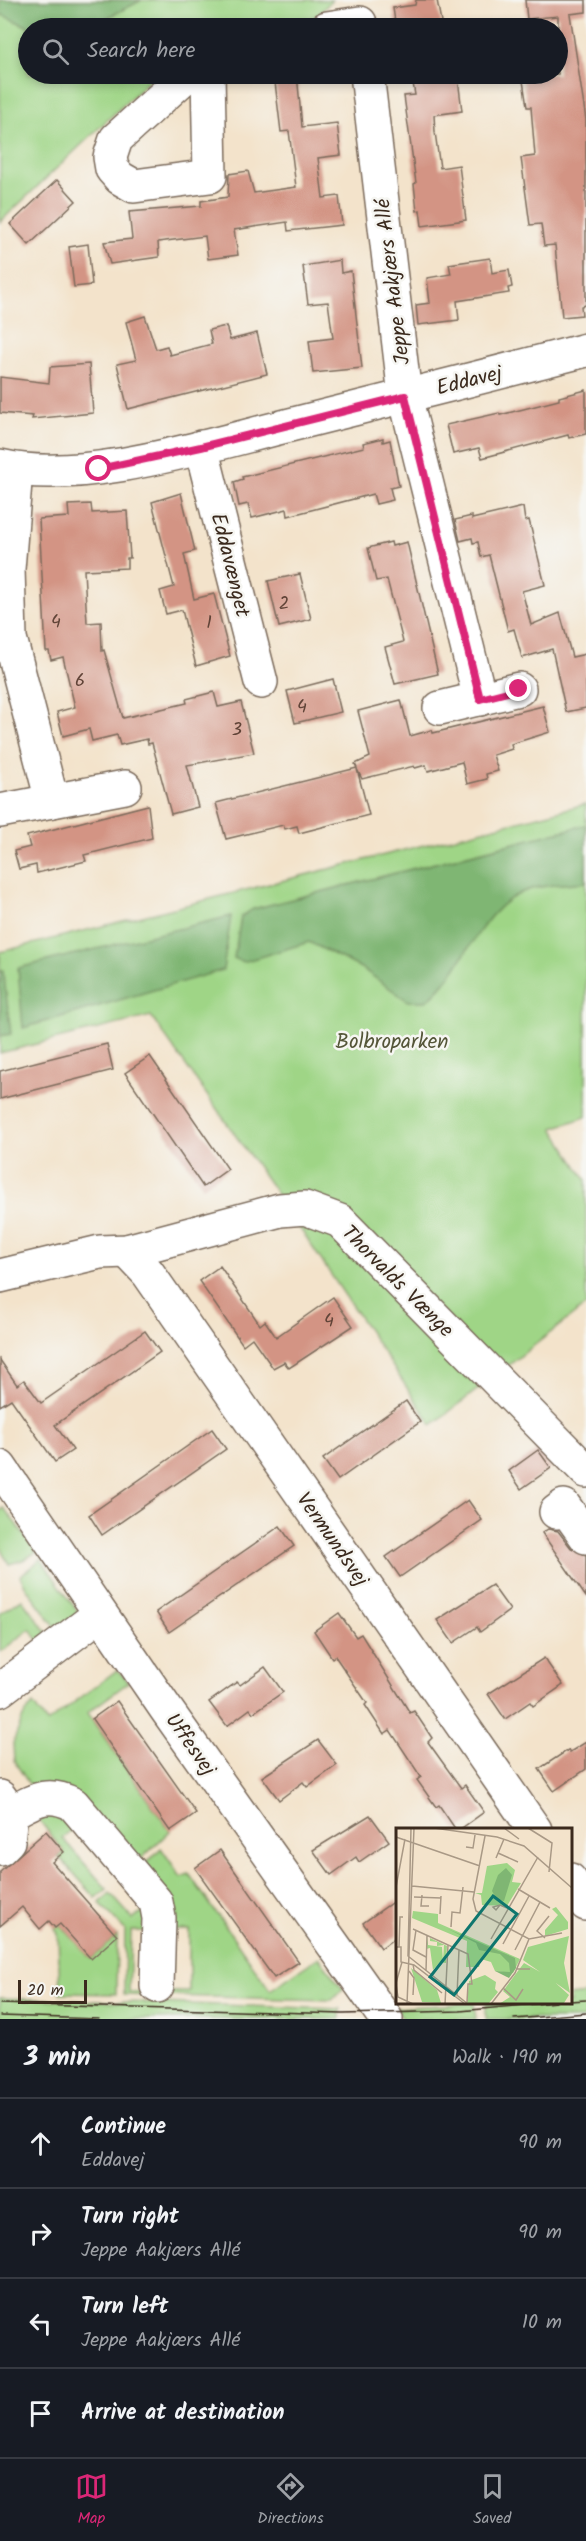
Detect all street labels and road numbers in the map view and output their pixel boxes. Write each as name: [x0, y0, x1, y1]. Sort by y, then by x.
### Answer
street label: Jeppe Aakjærs Allé: [367, 196, 420, 367]
street label: Eddavej: [433, 357, 506, 406]
street label: Eddavænget: [201, 510, 259, 622]
street label: Thorvalds Vænge: [333, 1218, 461, 1346]
street label: Vermundsvej: [287, 1486, 377, 1594]
street label: Uffesvej: [156, 1707, 224, 1784]

